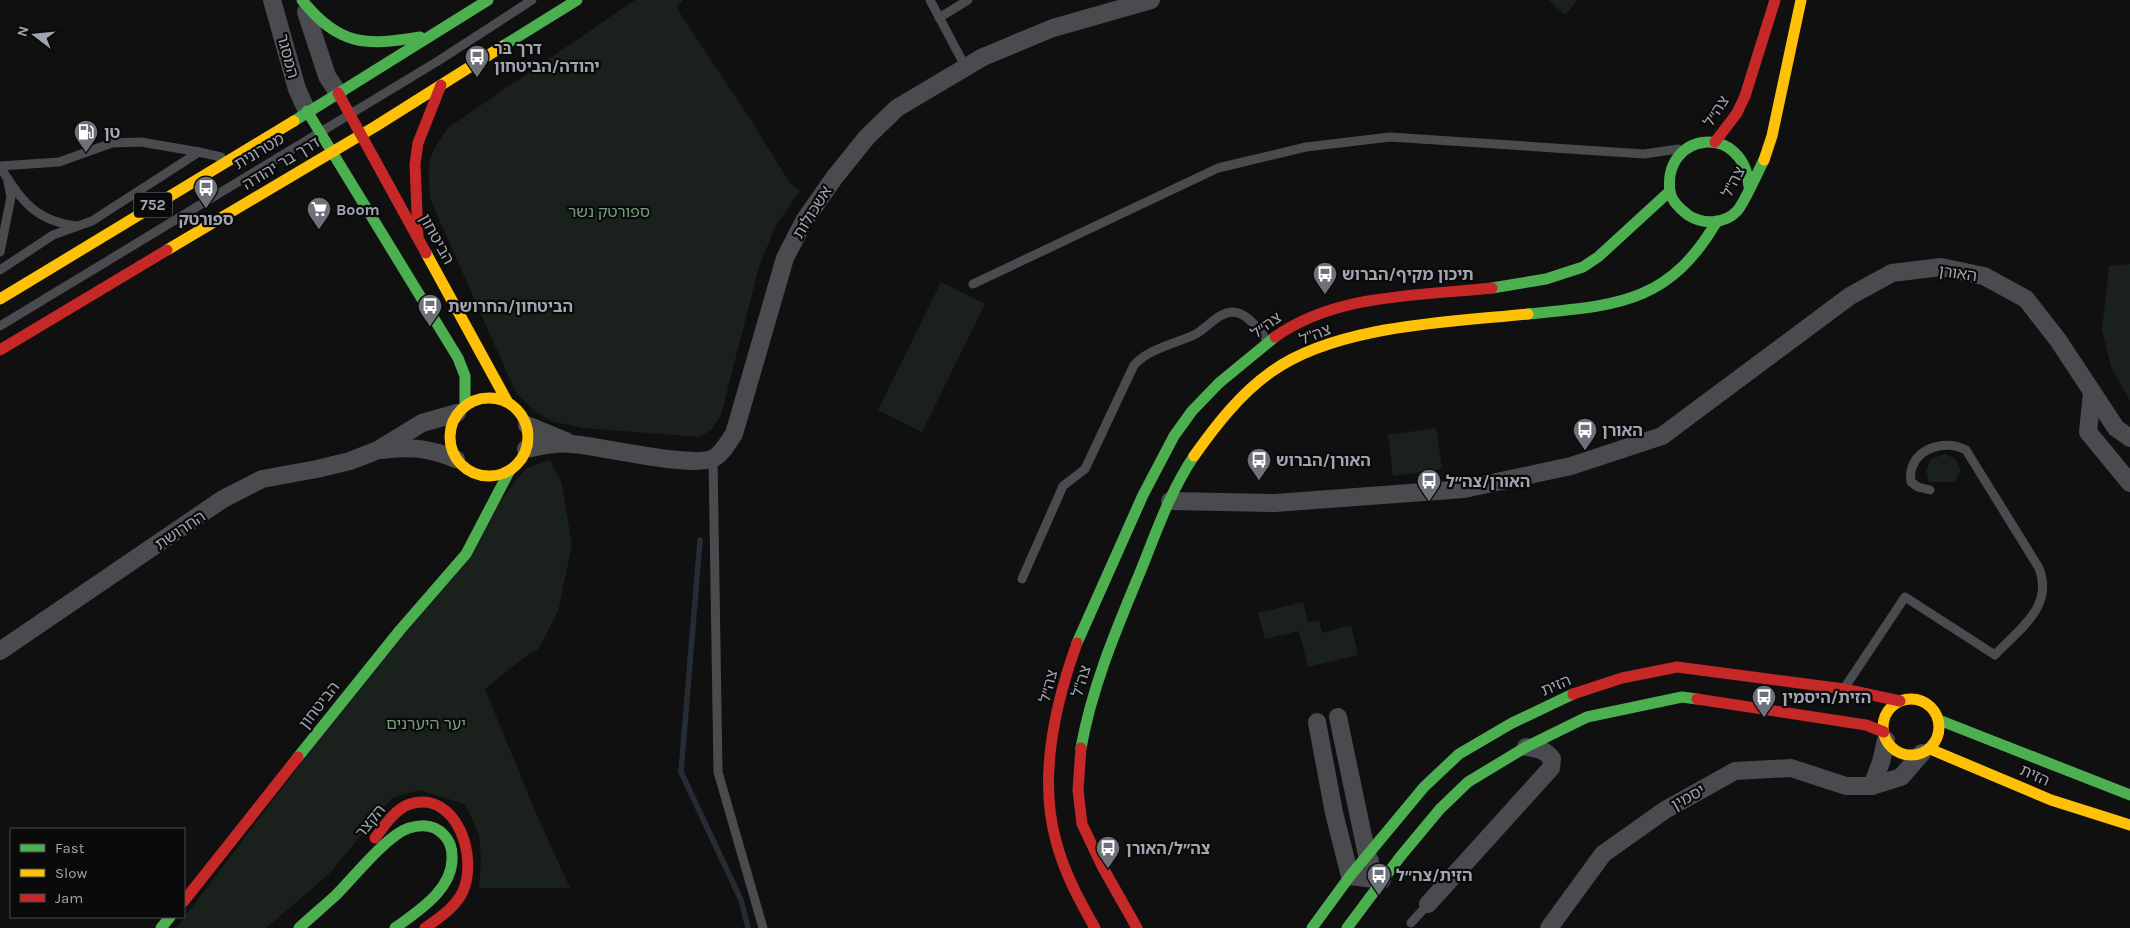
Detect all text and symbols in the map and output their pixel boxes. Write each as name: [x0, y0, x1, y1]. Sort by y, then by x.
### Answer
north arrow: [10, 10, 60, 60]
text: N: [13, 24, 33, 39]
street label: המסגר: [273, 32, 303, 80]
place label: דרך בר יהודה/הביטחון: [494, 39, 600, 76]
bus stop icon: דרך בר יהודה/הביטחון: [464, 44, 490, 78]
street label: צה״ל: [1699, 92, 1733, 130]
fuel station icon: טן: [73, 119, 99, 153]
place label: טן: [104, 123, 120, 142]
street label: מטרונית: [231, 129, 287, 173]
street label: דרך בר יהודה: [239, 132, 324, 194]
street label: צה"ל: [1717, 163, 1749, 201]
bus stop icon: ספורטק: [193, 175, 219, 209]
street label: אשכולות: [789, 182, 835, 242]
road number: 752: [134, 192, 172, 218]
supermarket icon: Boom: [306, 196, 332, 230]
place label: Boom: [336, 200, 380, 219]
park label: ספורטק נשר: [568, 202, 650, 221]
place label: ספורטק: [178, 210, 234, 229]
street label: הביטחון: [415, 211, 459, 267]
bus stop icon: תיכון מקיף/הברוש: [1312, 261, 1338, 295]
street label: האורן: [1938, 261, 1978, 285]
place label: תיכון מקיף/הברוש: [1342, 265, 1474, 284]
bus stop icon: הביטחון/החרושת: [417, 293, 443, 327]
place label: הביטחון/החרושת: [448, 297, 573, 316]
street label: צה״ל: [1247, 308, 1285, 342]
street label: צה"ל: [1297, 319, 1334, 349]
bus stop icon: האורן: [1572, 417, 1598, 451]
place label: האורן: [1602, 421, 1643, 440]
bus stop icon: האורן/הברוש: [1246, 447, 1272, 481]
place label: האורן/הברוש: [1276, 451, 1371, 470]
bus stop icon: האורן/צה״ל: [1416, 468, 1442, 502]
place label: האורן/צה״ל: [1446, 472, 1530, 491]
street label: החרושת: [151, 506, 209, 554]
street label: צה"ל: [1067, 663, 1095, 699]
street label: צה״ל: [1035, 668, 1061, 704]
street label: הזית: [1538, 670, 1574, 700]
street label: הביטחון: [295, 678, 343, 732]
bus stop icon: הזית/היסמין: [1751, 684, 1777, 718]
place label: הזית/היסמין: [1782, 688, 1871, 707]
park label: יער היערנים: [386, 714, 466, 733]
street label: הזית: [2017, 760, 2053, 790]
street label: יסמין: [1668, 780, 1708, 814]
street label: הקצר: [351, 801, 389, 841]
legend: [10, 828, 185, 918]
bus stop icon: צה״ל/האורן: [1095, 835, 1121, 869]
text: Fast: [55, 839, 85, 857]
place label: צה״ל/האורן: [1126, 839, 1210, 858]
bus stop icon: הזית/צה״ל: [1366, 862, 1392, 896]
text: Slow: [55, 864, 87, 882]
place label: הזית/צה״ל: [1396, 866, 1473, 885]
text: Jam: [55, 889, 83, 907]

